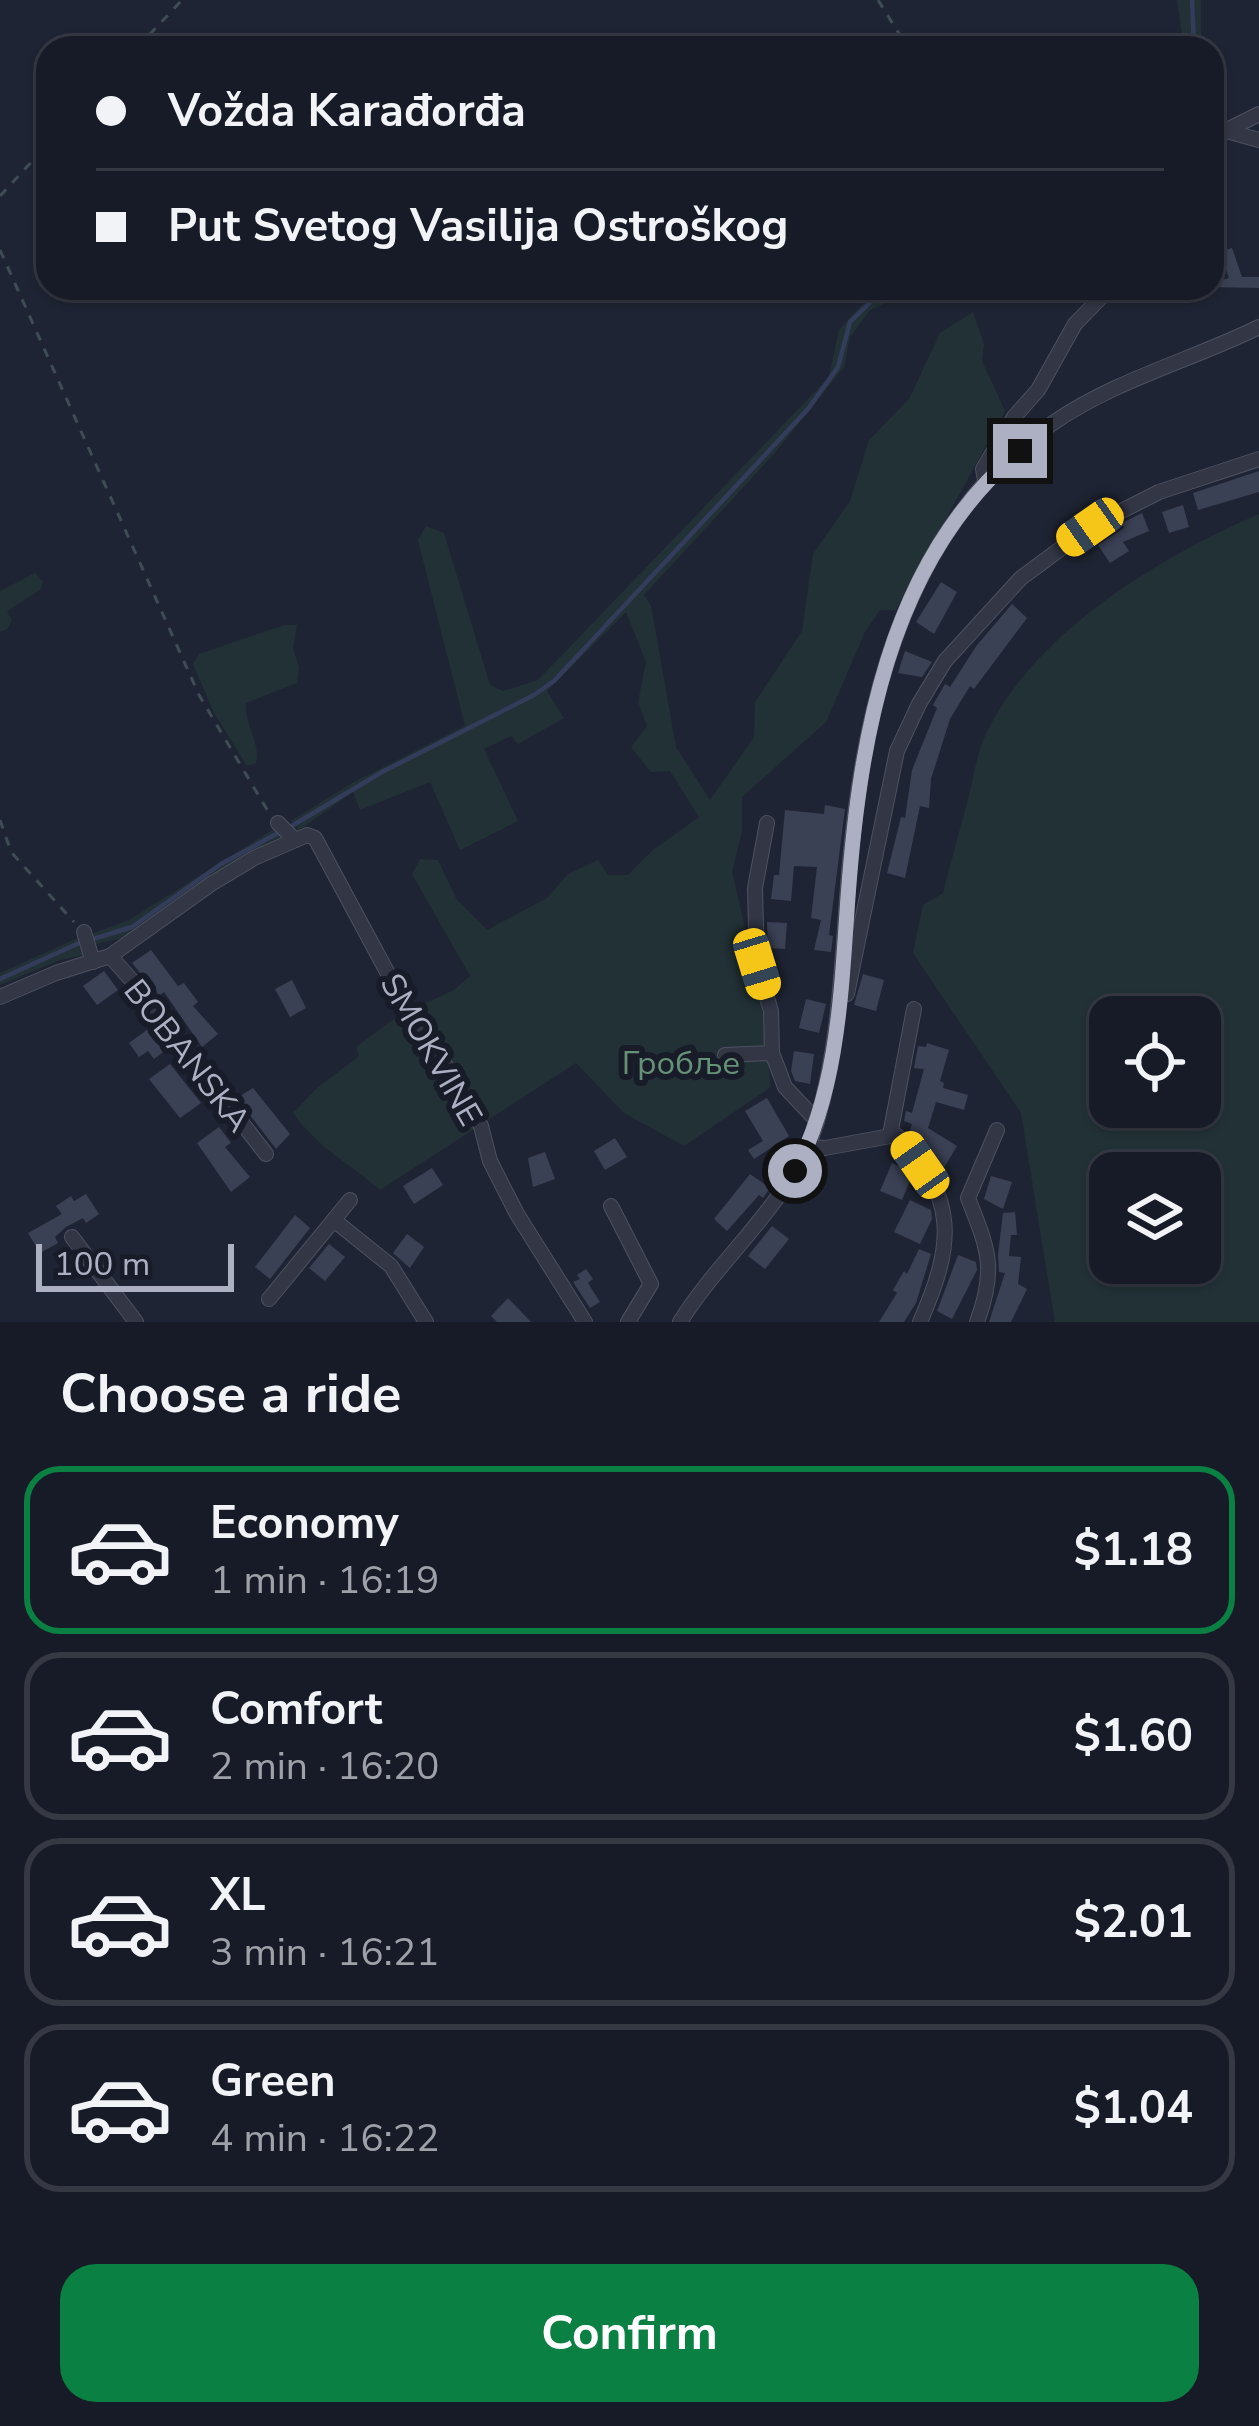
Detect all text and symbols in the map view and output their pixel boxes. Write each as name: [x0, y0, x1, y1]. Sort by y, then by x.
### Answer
text: Vožda Karađorđa: [168, 81, 526, 142]
text: Put Svetog Vasilija Ostroškog: [168, 196, 788, 257]
route end: [993, 424, 1047, 478]
car: [1050, 492, 1130, 562]
car: [729, 924, 785, 1004]
street label: SMOKVINE: [369, 965, 492, 1134]
street label: BOBANSKA: [113, 970, 261, 1142]
map controls: [1089, 996, 1221, 1284]
button: locate: [1089, 996, 1221, 1128]
park label: Гробље: [622, 1041, 740, 1086]
car: [885, 1125, 955, 1205]
route start: [768, 1144, 822, 1198]
button: layers: [1089, 1152, 1221, 1284]
scale bar: [36, 1238, 234, 1291]
text: 100 m: [54, 1242, 150, 1287]
text: Choose a ride: [60, 1357, 401, 1431]
text: Economy: [210, 1493, 399, 1554]
icon: car: [66, 1496, 174, 1604]
text: $1.18: [1074, 1520, 1193, 1581]
text: 1 min · 16:19: [210, 1554, 439, 1607]
text: Comfort: [210, 1679, 382, 1740]
icon: car: [66, 1682, 174, 1790]
text: $1.60: [1074, 1706, 1193, 1767]
text: 2 min · 16:20: [210, 1740, 439, 1793]
text: XL: [210, 1865, 266, 1926]
icon: car: [66, 1868, 174, 1976]
text: $2.01: [1074, 1892, 1193, 1953]
text: 3 min · 16:21: [210, 1926, 439, 1979]
text: Green: [210, 2051, 336, 2112]
icon: car: [66, 2054, 174, 2162]
text: $1.04: [1074, 2078, 1193, 2139]
text: 4 min · 16:22: [210, 2112, 439, 2165]
button: Confirm: [60, 2264, 1199, 2402]

